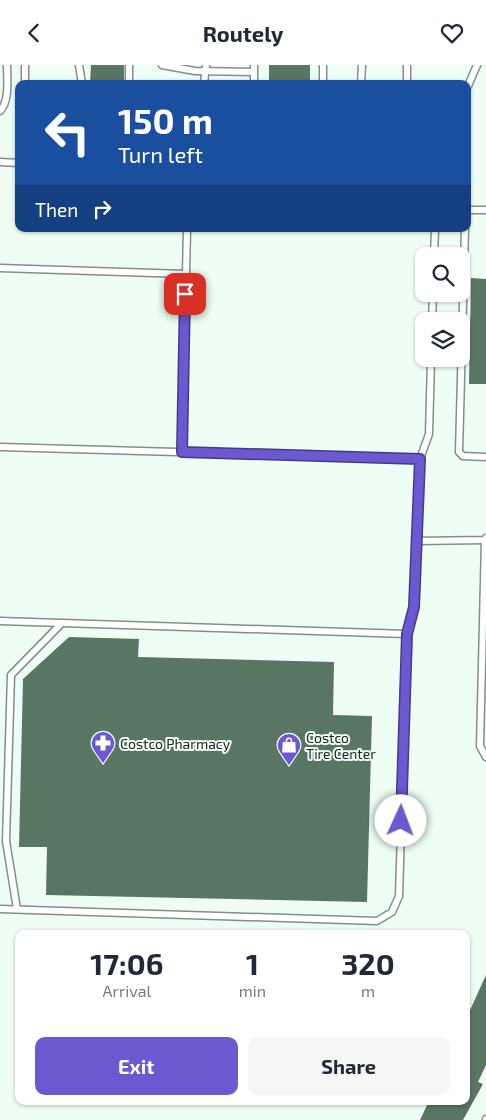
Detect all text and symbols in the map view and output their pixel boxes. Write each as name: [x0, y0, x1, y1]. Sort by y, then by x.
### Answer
icon: back: [20, 19, 48, 47]
icon: heart: [438, 19, 466, 47]
text: Routely: [203, 20, 283, 46]
text: 150 m: [118, 99, 213, 141]
icon: left: [35, 100, 100, 165]
text: Turn left: [118, 141, 203, 167]
icon: right: [88, 195, 116, 223]
text: Then: [35, 198, 78, 221]
map controls: [415, 247, 470, 367]
button: search: [415, 247, 470, 302]
pin: [164, 273, 206, 315]
icon: arrive: [171, 280, 199, 308]
button: layers: [415, 312, 470, 367]
place label: Costco Tire Center: [306, 729, 376, 762]
pharmacy icon: Costco Pharmacy: [90, 730, 116, 764]
shop icon: Costco Tire Center: [276, 732, 302, 766]
place label: Costco Pharmacy: [120, 735, 231, 752]
position arrow: [374, 794, 426, 846]
text: 17:06: [90, 945, 163, 981]
text: 1: [246, 945, 259, 981]
text: 320: [341, 945, 395, 981]
text: Arrival: [103, 981, 151, 1000]
text: min: [239, 981, 266, 1000]
text: m: [361, 981, 375, 1000]
button: Exit: [35, 1037, 238, 1095]
button: Share: [248, 1037, 450, 1095]

